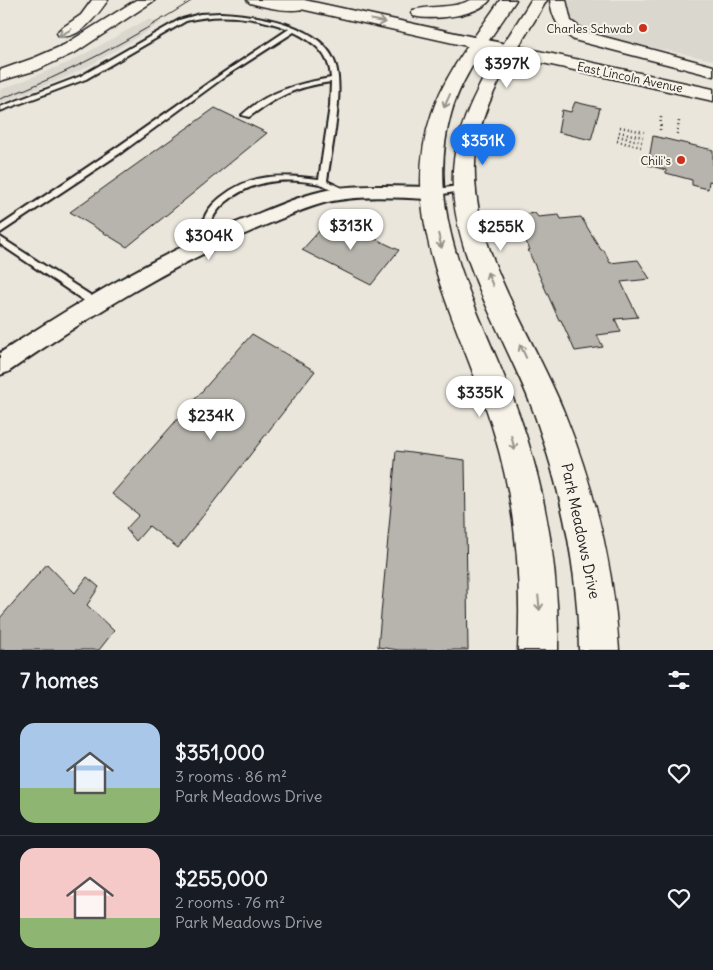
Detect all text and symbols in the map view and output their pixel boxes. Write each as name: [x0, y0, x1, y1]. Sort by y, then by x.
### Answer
one-way arrow: [369, 17, 385, 26]
place label: Charles Schwab: [546, 21, 633, 36]
marker: Charles Schwab: [637, 22, 649, 34]
one-way arrow: [58, 28, 72, 38]
pin: $397K: [472, 46, 542, 89]
text: $397K: [485, 53, 529, 73]
street label: East Lincoln Avenue: [576, 58, 684, 96]
one-way arrow: [441, 93, 451, 108]
pin: $351K: [448, 124, 518, 166]
text: $351K: [461, 130, 505, 150]
place label: Chili's: [640, 153, 671, 168]
marker: Chili's: [675, 154, 687, 166]
pin: $313K: [316, 208, 386, 251]
pin: $255K: [466, 210, 536, 252]
text: $313K: [329, 215, 373, 235]
text: $255K: [478, 216, 524, 236]
pin: $304K: [174, 218, 244, 261]
text: $304K: [185, 225, 233, 245]
one-way arrow: [436, 232, 445, 248]
one-way arrow: [485, 271, 494, 287]
one-way arrow: [517, 344, 527, 359]
pin: $335K: [445, 376, 515, 418]
text: $335K: [457, 382, 503, 402]
pin: $234K: [176, 398, 246, 441]
text: $234K: [188, 405, 234, 425]
one-way arrow: [509, 435, 518, 451]
street label: Park Meadows Drive: [557, 461, 605, 601]
one-way arrow: [534, 595, 544, 611]
icon: filters: [665, 666, 693, 694]
text: 7 homes: [20, 667, 99, 694]
text: $351,000: [175, 739, 265, 766]
icon: home: [60, 743, 120, 803]
icon: heart: [665, 759, 693, 787]
text: 3 rooms · 86 m²: [175, 766, 287, 786]
text: Park Meadows Drive: [175, 786, 322, 806]
text: $255,000: [175, 865, 268, 892]
icon: home: [60, 868, 120, 928]
icon: heart: [665, 884, 693, 912]
text: 2 rooms · 76 m²: [175, 892, 285, 912]
text: Park Meadows Drive: [175, 912, 322, 932]

